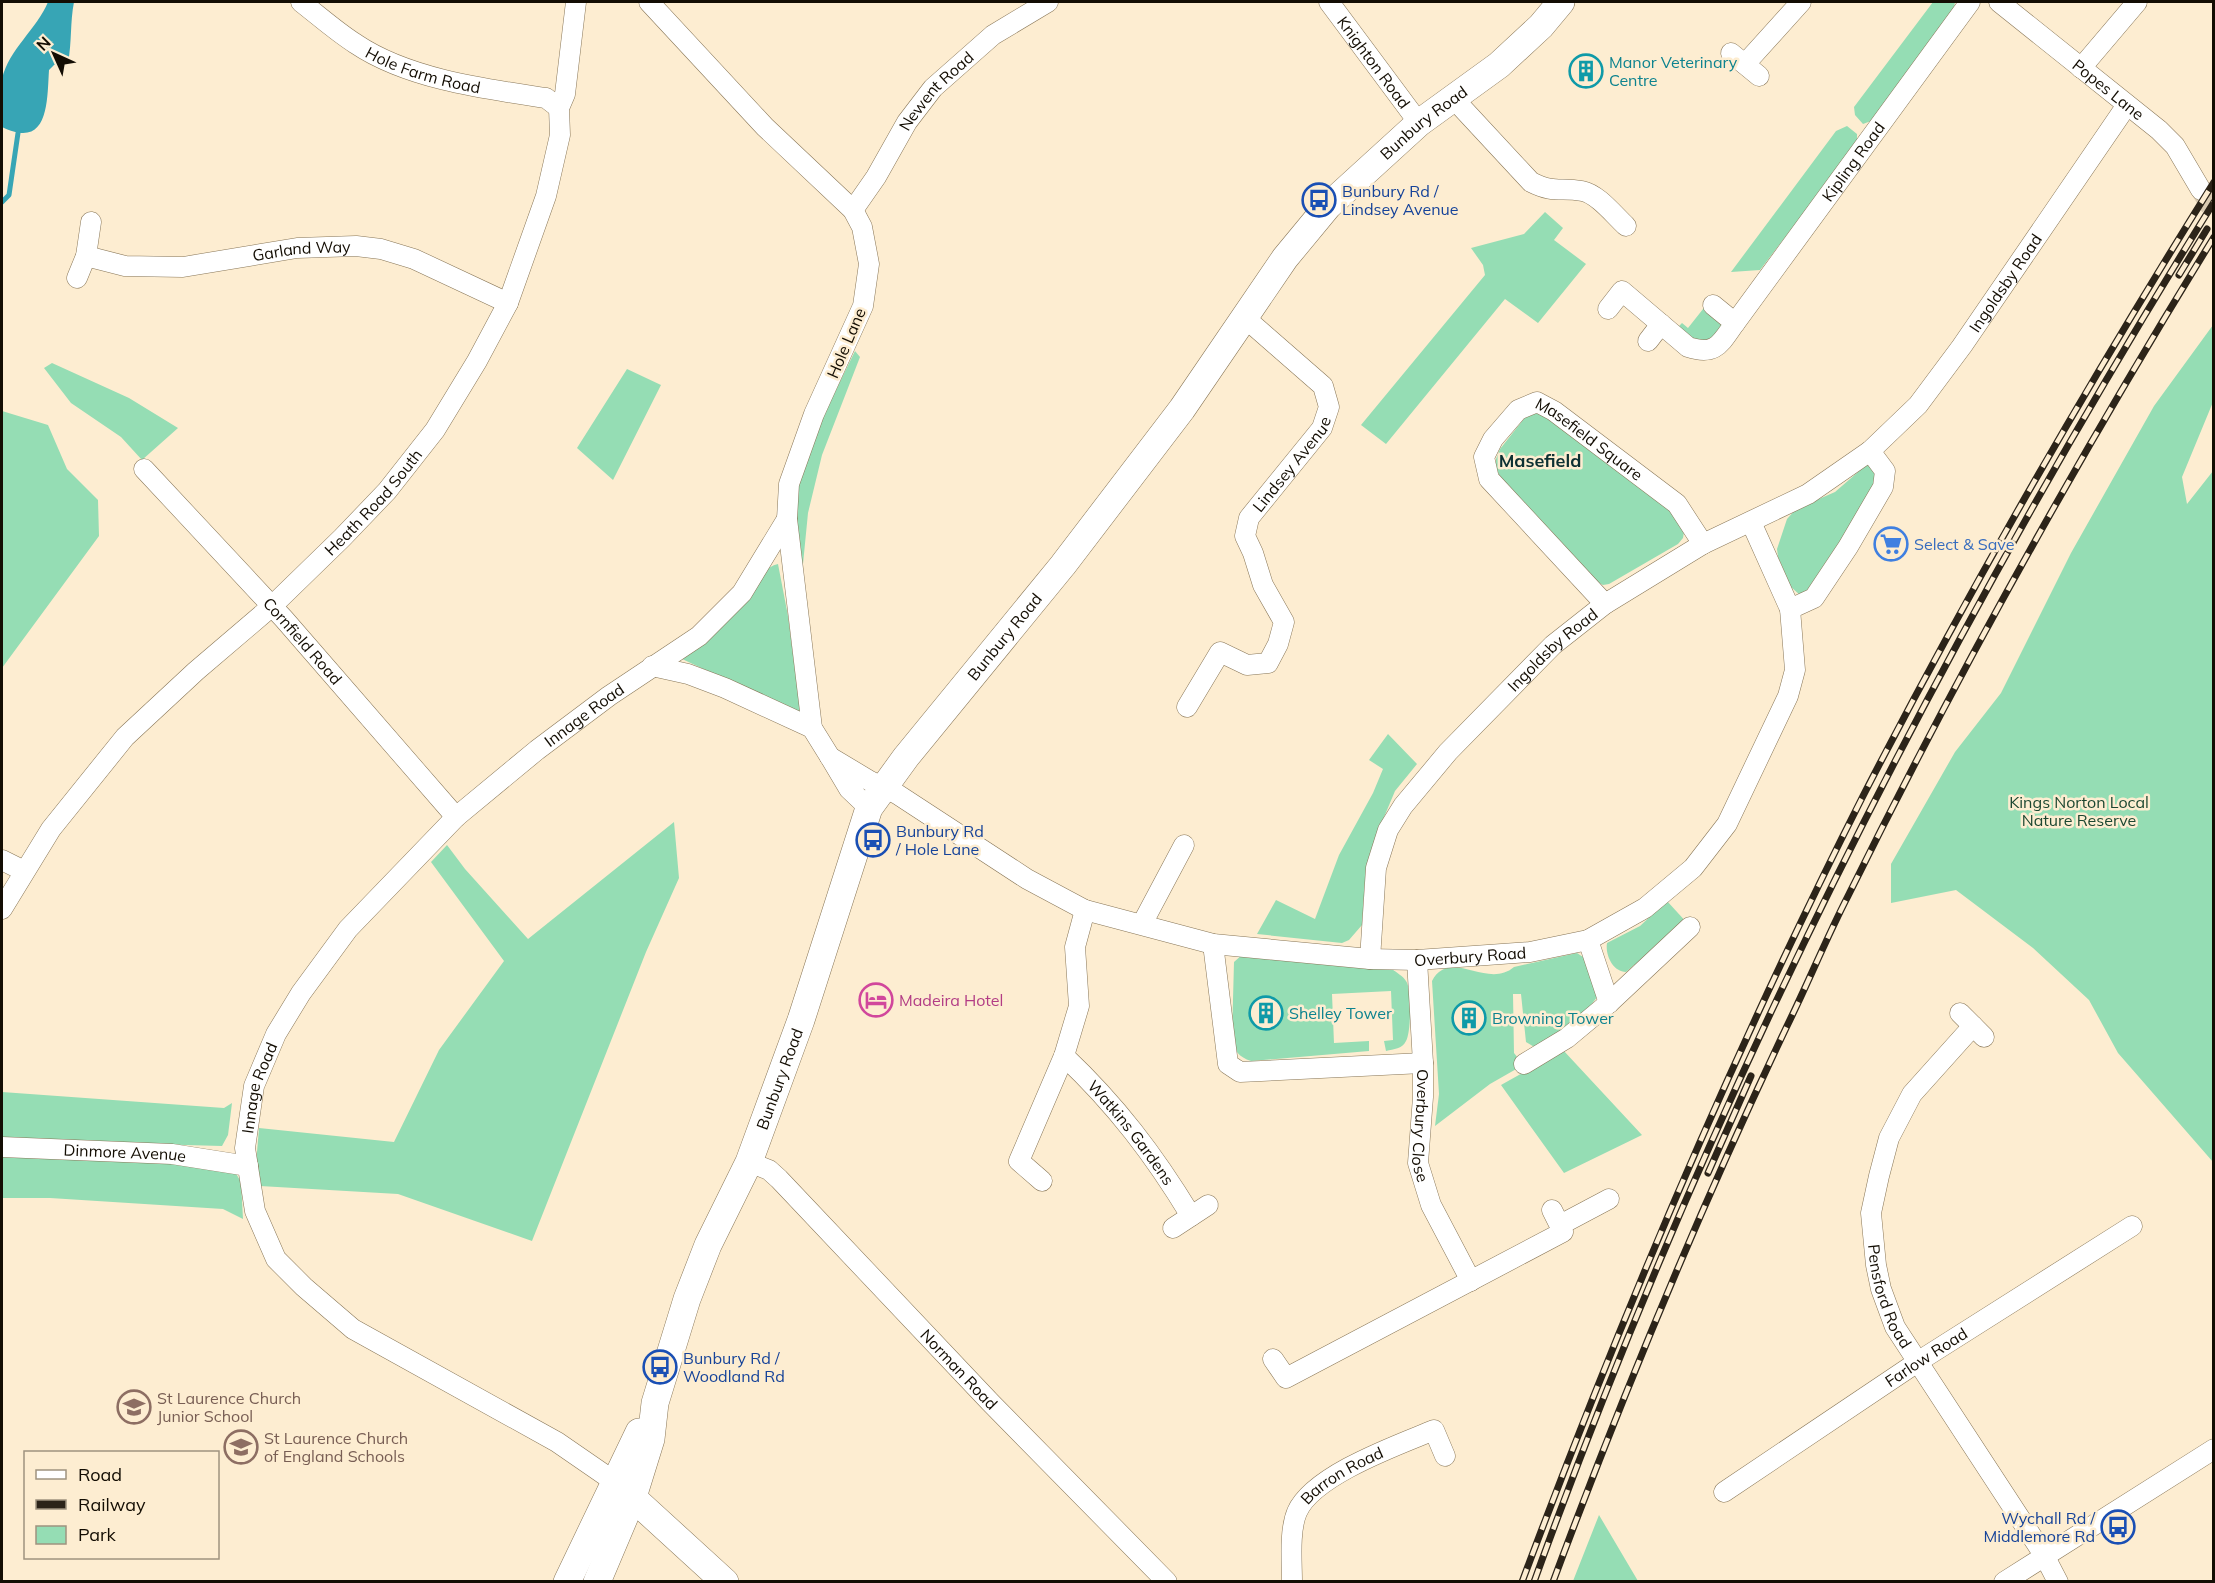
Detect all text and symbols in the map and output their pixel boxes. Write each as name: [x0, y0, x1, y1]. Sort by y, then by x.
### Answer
street label: Knighton Road: [1333, 12, 1415, 112]
north arrow: [24, 24, 84, 84]
text: N: [32, 32, 55, 55]
street label: Hole Farm Road: [362, 42, 482, 97]
street label: Newent Road: [894, 47, 978, 134]
place label: Manor Veterinary Centre: [1609, 52, 1738, 90]
building icon: Manor Veterinary Centre: [1568, 53, 1604, 89]
street label: Popes Lane: [2068, 55, 2148, 124]
street label: Bunbury Road: [1376, 81, 1471, 164]
street label: Kipling Road: [1817, 118, 1889, 205]
place label: Bunbury Rd / Lindsey Avenue: [1342, 181, 1458, 219]
bus stop icon: Bunbury Rd / Lindsey Avenue: [1301, 182, 1337, 218]
street label: Ingoldsby Road: [1964, 230, 2046, 336]
street label: Garland Way: [251, 236, 351, 265]
street label: Hole Lane: [822, 305, 870, 381]
street label: Masefield Square: [1530, 400, 1648, 486]
street label: Lindsey Avenue: [1248, 414, 1335, 516]
street label: Heath Road South: [320, 445, 426, 560]
district label: Masefield: [1499, 449, 1581, 471]
supermarket icon: Select & Save: [1873, 526, 1909, 562]
place label: Select & Save: [1914, 534, 2014, 554]
street label: Bunbury Road: [963, 589, 1046, 684]
street label: Cornfield Road: [259, 593, 346, 689]
street label: Ingoldsby Road: [1503, 604, 1602, 696]
street label: Innage Road: [540, 679, 628, 751]
park label: Kings Norton Local Nature Reserve: [2009, 792, 2149, 830]
place label: Bunbury Rd / Hole Lane: [895, 821, 984, 859]
bus stop icon: Bunbury Rd / Hole Lane: [855, 822, 891, 858]
street label: Overbury Road: [1413, 942, 1527, 970]
hotel icon: Madeira Hotel: [858, 982, 894, 1018]
place label: Madeira Hotel: [899, 990, 1003, 1010]
building icon: Shelley Tower: [1248, 995, 1284, 1031]
building icon: Browning Tower: [1451, 1000, 1487, 1036]
place label: Shelley Tower: [1289, 1003, 1392, 1023]
place label: Browning Tower: [1492, 1008, 1614, 1028]
street label: Bunbury Road: [752, 1025, 807, 1132]
street label: Innage Road: [237, 1039, 281, 1135]
street label: Overbury Close: [1408, 1069, 1433, 1185]
street label: Watkins Gardens: [1084, 1076, 1179, 1189]
street label: Dinmore Avenue: [63, 1140, 188, 1166]
street label: Pensford Road: [1864, 1243, 1916, 1352]
street label: Farlow Road: [1881, 1323, 1971, 1391]
street label: Norman Road: [916, 1325, 1002, 1414]
place label: Bunbury Rd / Woodland Rd: [683, 1348, 785, 1386]
bus stop icon: Bunbury Rd / Woodland Rd: [642, 1349, 678, 1385]
place label: St Laurence Church Junior School: [157, 1388, 301, 1426]
school or university icon: St Laurence Church Junior School: [116, 1389, 152, 1425]
place label: St Laurence Church of England Schools: [264, 1428, 408, 1466]
school or university icon: St Laurence Church of England Schools: [223, 1429, 259, 1465]
street label: Barron Road: [1296, 1442, 1386, 1508]
legend: [24, 1451, 219, 1559]
text: Road: [78, 1463, 122, 1486]
text: Railway: [78, 1493, 146, 1516]
place label: Wychall Rd / Middlemore Rd: [1983, 1508, 2095, 1546]
bus stop icon: Wychall Rd / Middlemore Rd: [2100, 1509, 2136, 1545]
text: Park: [78, 1523, 117, 1546]

